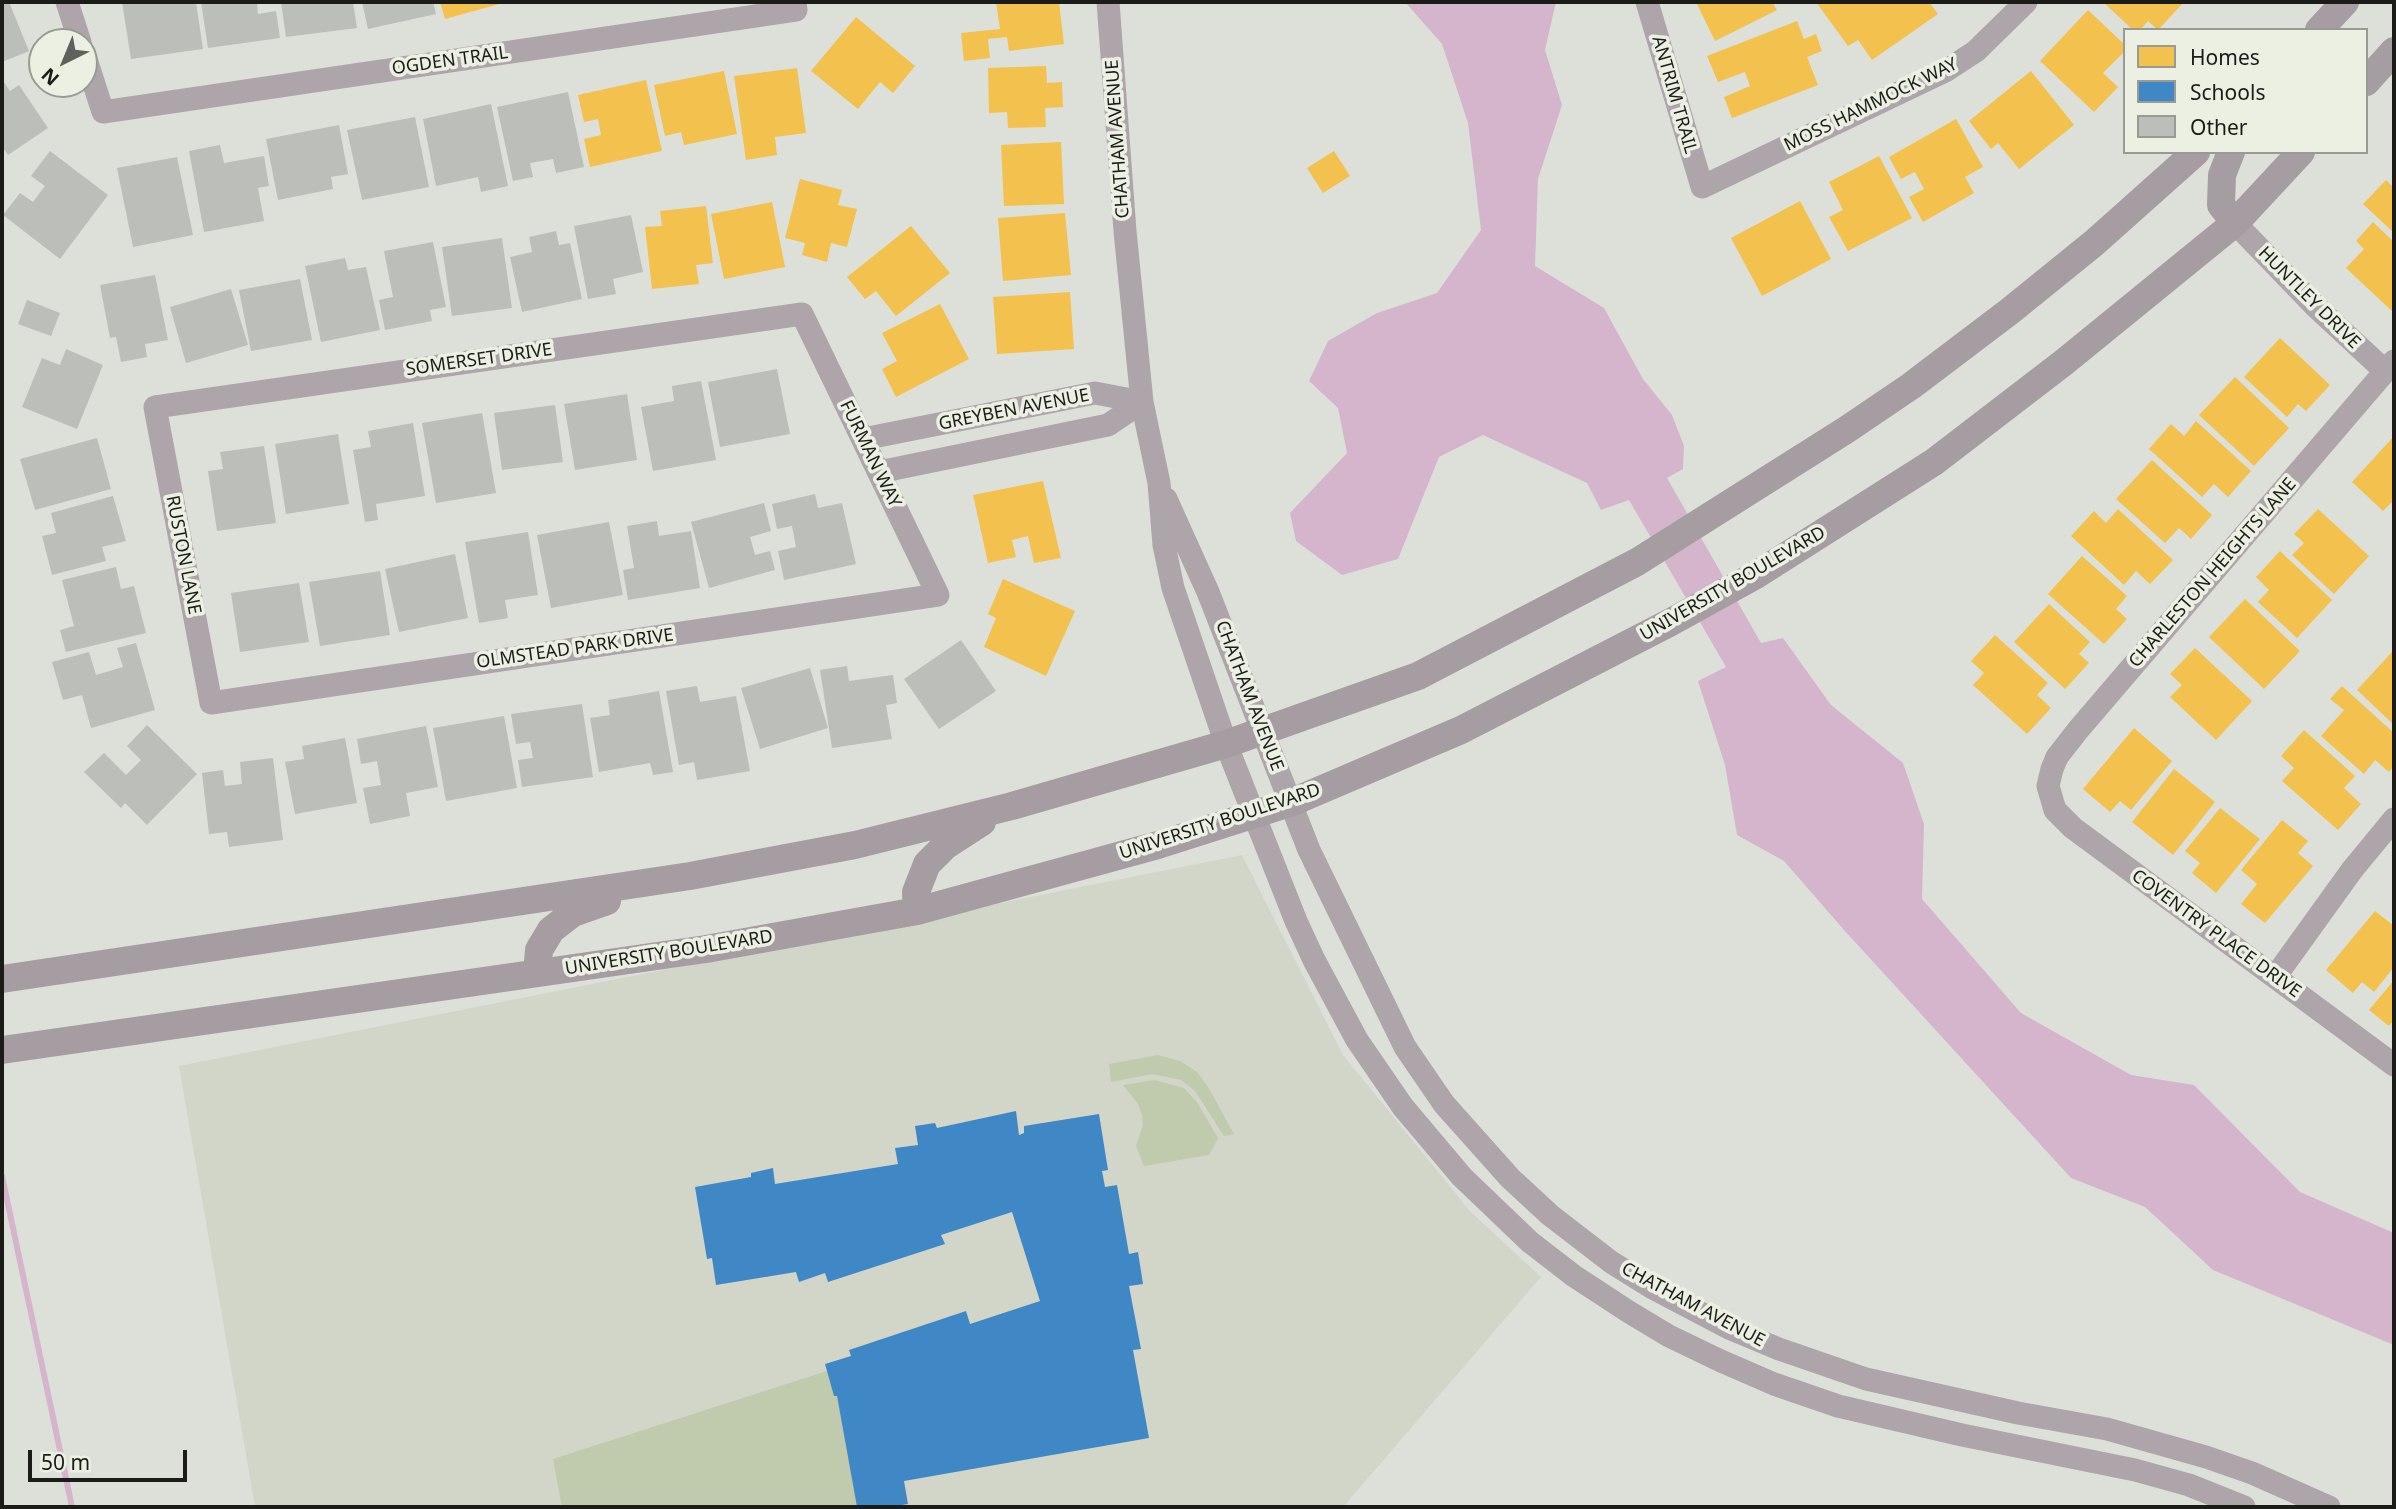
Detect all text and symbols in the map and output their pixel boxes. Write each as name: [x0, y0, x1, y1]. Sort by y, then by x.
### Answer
north arrow: [28, 28, 98, 98]
legend: [2123, 28, 2368, 154]
street label: ANTRIM TRAIL: [1647, 34, 1701, 156]
street label: OGDEN TRAIL: [391, 42, 509, 80]
text: Homes: [2190, 43, 2260, 71]
street label: MOSS HAMMOCK WAY: [1781, 54, 1961, 156]
street label: CHATHAM AVENUE: [1102, 59, 1134, 219]
text: N: [36, 62, 65, 92]
text: Schools: [2190, 78, 2265, 106]
text: Other: [2190, 113, 2247, 141]
street label: HUNTLEY DRIVE: [2253, 242, 2365, 354]
street label: SOMERSET DRIVE: [405, 339, 553, 381]
street label: GREYBEN AVENUE: [937, 385, 1091, 435]
street label: FURMAN WAY: [835, 397, 905, 511]
street label: CHARLESTON HEIGHTS LANE: [2125, 474, 2301, 672]
street label: RUSTON LANE: [161, 494, 205, 616]
street label: UNIVERSITY BOULEVARD: [1637, 522, 1829, 646]
street label: CHATHAM AVENUE: [1210, 618, 1288, 774]
street label: OLMSTEAD PARK DRIVE: [475, 624, 675, 674]
street label: UNIVERSITY BOULEVARD: [1117, 779, 1323, 865]
street label: COVENTRY PLACE DRIVE: [2127, 865, 2305, 1003]
street label: UNIVERSITY BOULEVARD: [564, 926, 774, 980]
street label: CHATHAM AVENUE: [1618, 1258, 1768, 1352]
scale bar: [32, 1436, 191, 1480]
text: 50 m: [41, 1448, 90, 1476]

